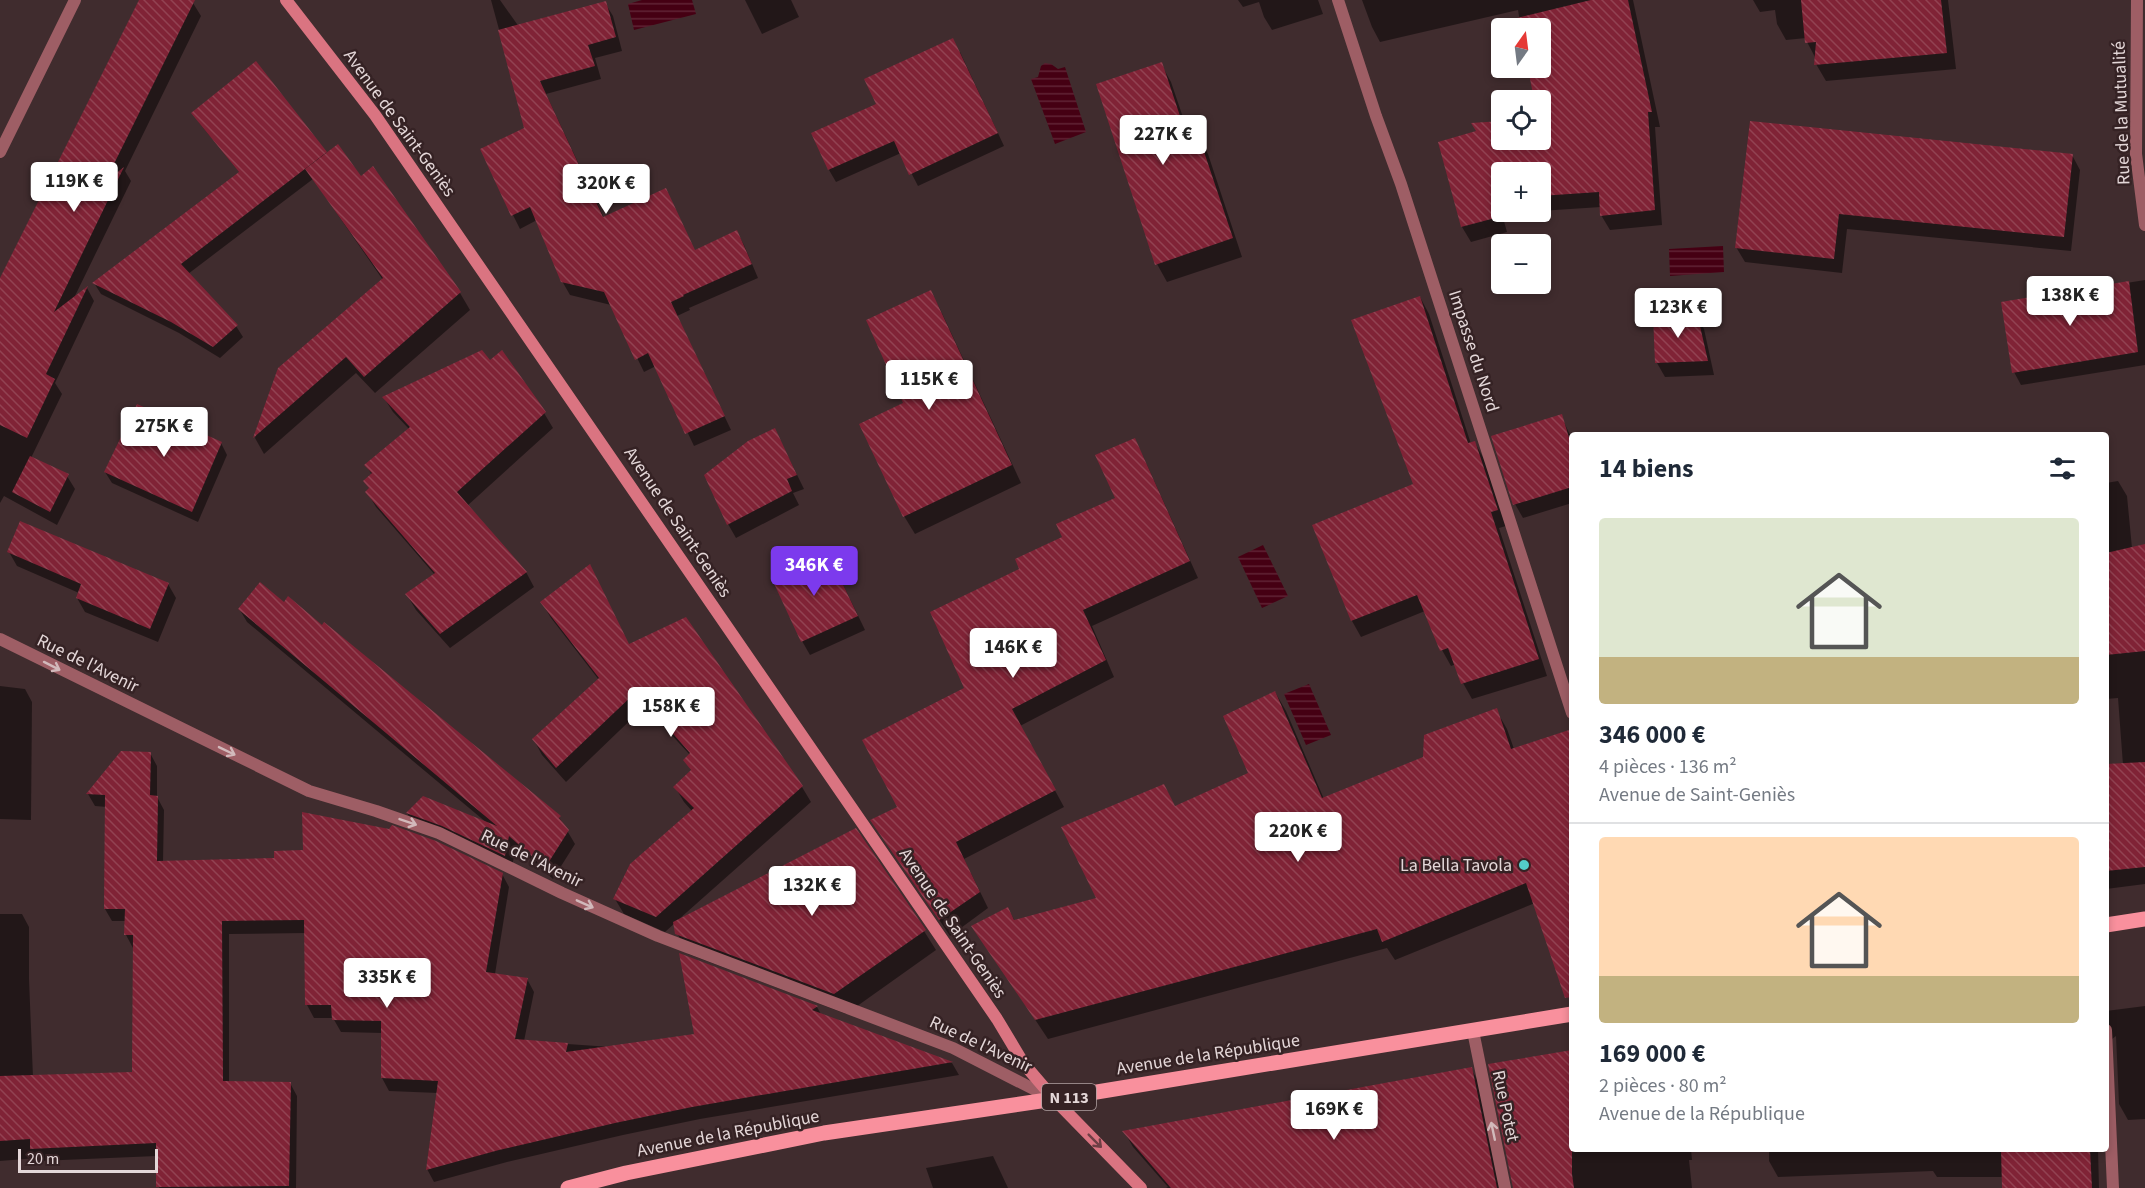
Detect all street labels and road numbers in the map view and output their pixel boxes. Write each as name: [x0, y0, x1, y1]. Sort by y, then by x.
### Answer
street label: Rue de la Mutualité: [2106, 41, 2137, 185]
street label: Avenue de Saint-Geniès: [338, 45, 462, 202]
street label: Impasse du Nord: [1442, 287, 1505, 415]
street label: Avenue de Saint-Geniès: [618, 442, 737, 602]
street label: Rue de l'Avenir: [33, 628, 144, 699]
street label: Rue de l'Avenir: [477, 823, 588, 894]
street label: Avenue de Saint-Geniès: [893, 843, 1012, 1003]
street label: Rue de l'Avenir: [925, 1010, 1037, 1079]
street label: Avenue de la République: [1115, 1028, 1302, 1081]
street label: Rue Potet: [1486, 1068, 1525, 1144]
road number: N 113: [1042, 1084, 1096, 1110]
street label: Avenue de la République: [635, 1104, 822, 1163]

